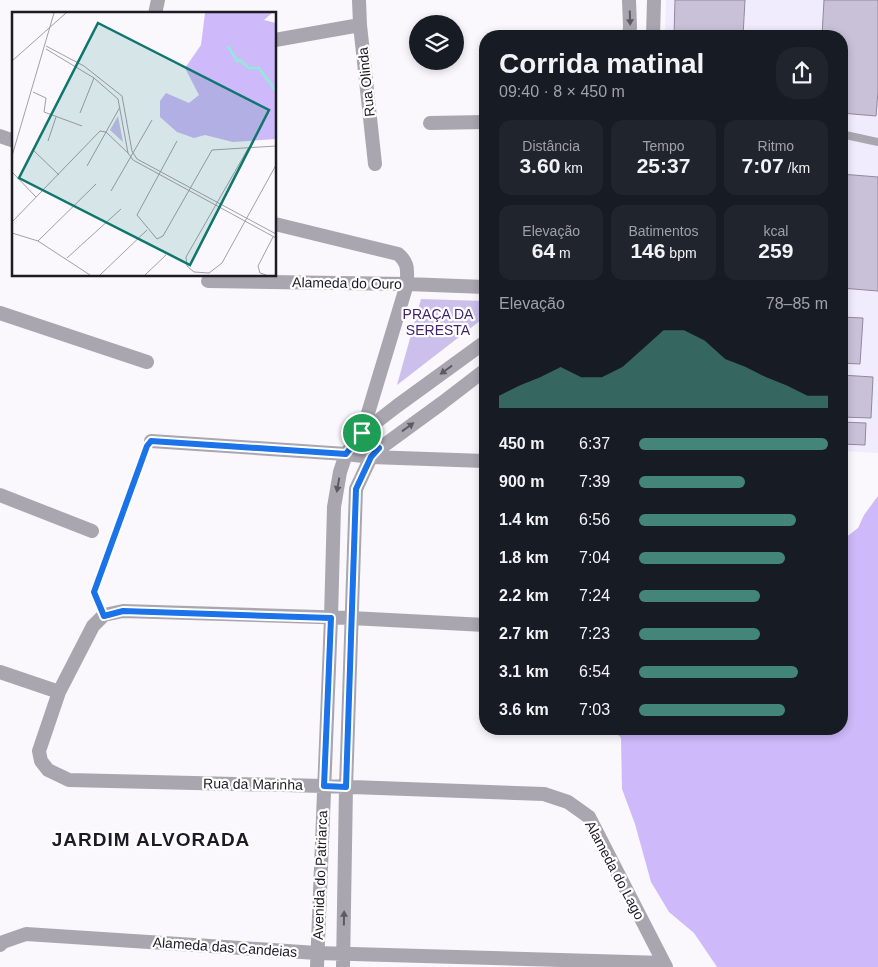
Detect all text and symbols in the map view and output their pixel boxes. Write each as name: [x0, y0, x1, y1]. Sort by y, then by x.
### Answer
one-way arrow: [626, 10, 634, 26]
inset map: [12, 12, 276, 276]
map controls: [409, 15, 464, 70]
button: layers: [409, 15, 464, 70]
street label: Rua Olinda: [354, 46, 378, 118]
button: share: [776, 47, 828, 99]
text: Corrida matinal: [499, 48, 704, 79]
text: 09:40 · 8 × 450 m: [499, 83, 625, 100]
text: Distância: [522, 138, 580, 154]
text: Tempo: [642, 138, 685, 154]
text: Ritmo: [758, 138, 794, 154]
text: 3.60: [519, 154, 560, 177]
text: 25:37: [637, 154, 690, 177]
text: 7:07: [742, 154, 784, 177]
text: km: [560, 160, 583, 176]
text: /km: [784, 160, 810, 176]
text: Elevação: [522, 223, 580, 239]
text: Batimentos: [628, 223, 699, 239]
text: kcal: [763, 223, 788, 239]
text: 64: [532, 239, 555, 262]
text: 146: [630, 239, 665, 262]
text: 259: [758, 239, 793, 262]
text: m: [555, 245, 571, 261]
text: bpm: [665, 245, 697, 261]
street label: Alameda do Ouro: [292, 274, 402, 292]
text: Elevação: [499, 295, 565, 312]
text: 78–85 m: [766, 295, 828, 312]
park label: PRAÇA DA SERESTA: [403, 306, 474, 338]
one-way arrow: [439, 365, 452, 375]
pin: [341, 412, 383, 454]
icon: arrive: [348, 419, 376, 447]
one-way arrow: [401, 422, 414, 433]
text: 450 m: [499, 435, 544, 452]
text: 6:37: [579, 435, 610, 452]
text: 900 m: [499, 473, 544, 490]
text: 7:39: [579, 473, 610, 490]
one-way arrow: [333, 477, 341, 493]
text: 1.4 km: [499, 511, 549, 528]
text: 6:56: [579, 511, 610, 528]
text: 1.8 km: [499, 549, 549, 566]
text: 7:04: [579, 549, 610, 566]
text: 2.2 km: [499, 587, 549, 604]
text: 7:24: [579, 587, 610, 604]
text: 2.7 km: [499, 625, 549, 642]
text: 7:23: [579, 625, 610, 642]
text: 3.1 km: [499, 663, 549, 680]
text: 6:54: [579, 663, 610, 680]
text: 3.6 km: [499, 701, 549, 718]
text: 7:03: [579, 701, 610, 718]
street label: Rua da Marinha: [203, 775, 303, 793]
street label: Avenida do Patriarca: [310, 810, 330, 940]
street label: Alameda do Lago: [582, 818, 648, 922]
district label: JARDIM ALVORADA: [52, 829, 250, 850]
one-way arrow: [340, 910, 348, 926]
street label: Alameda das Candeias: [152, 934, 298, 960]

